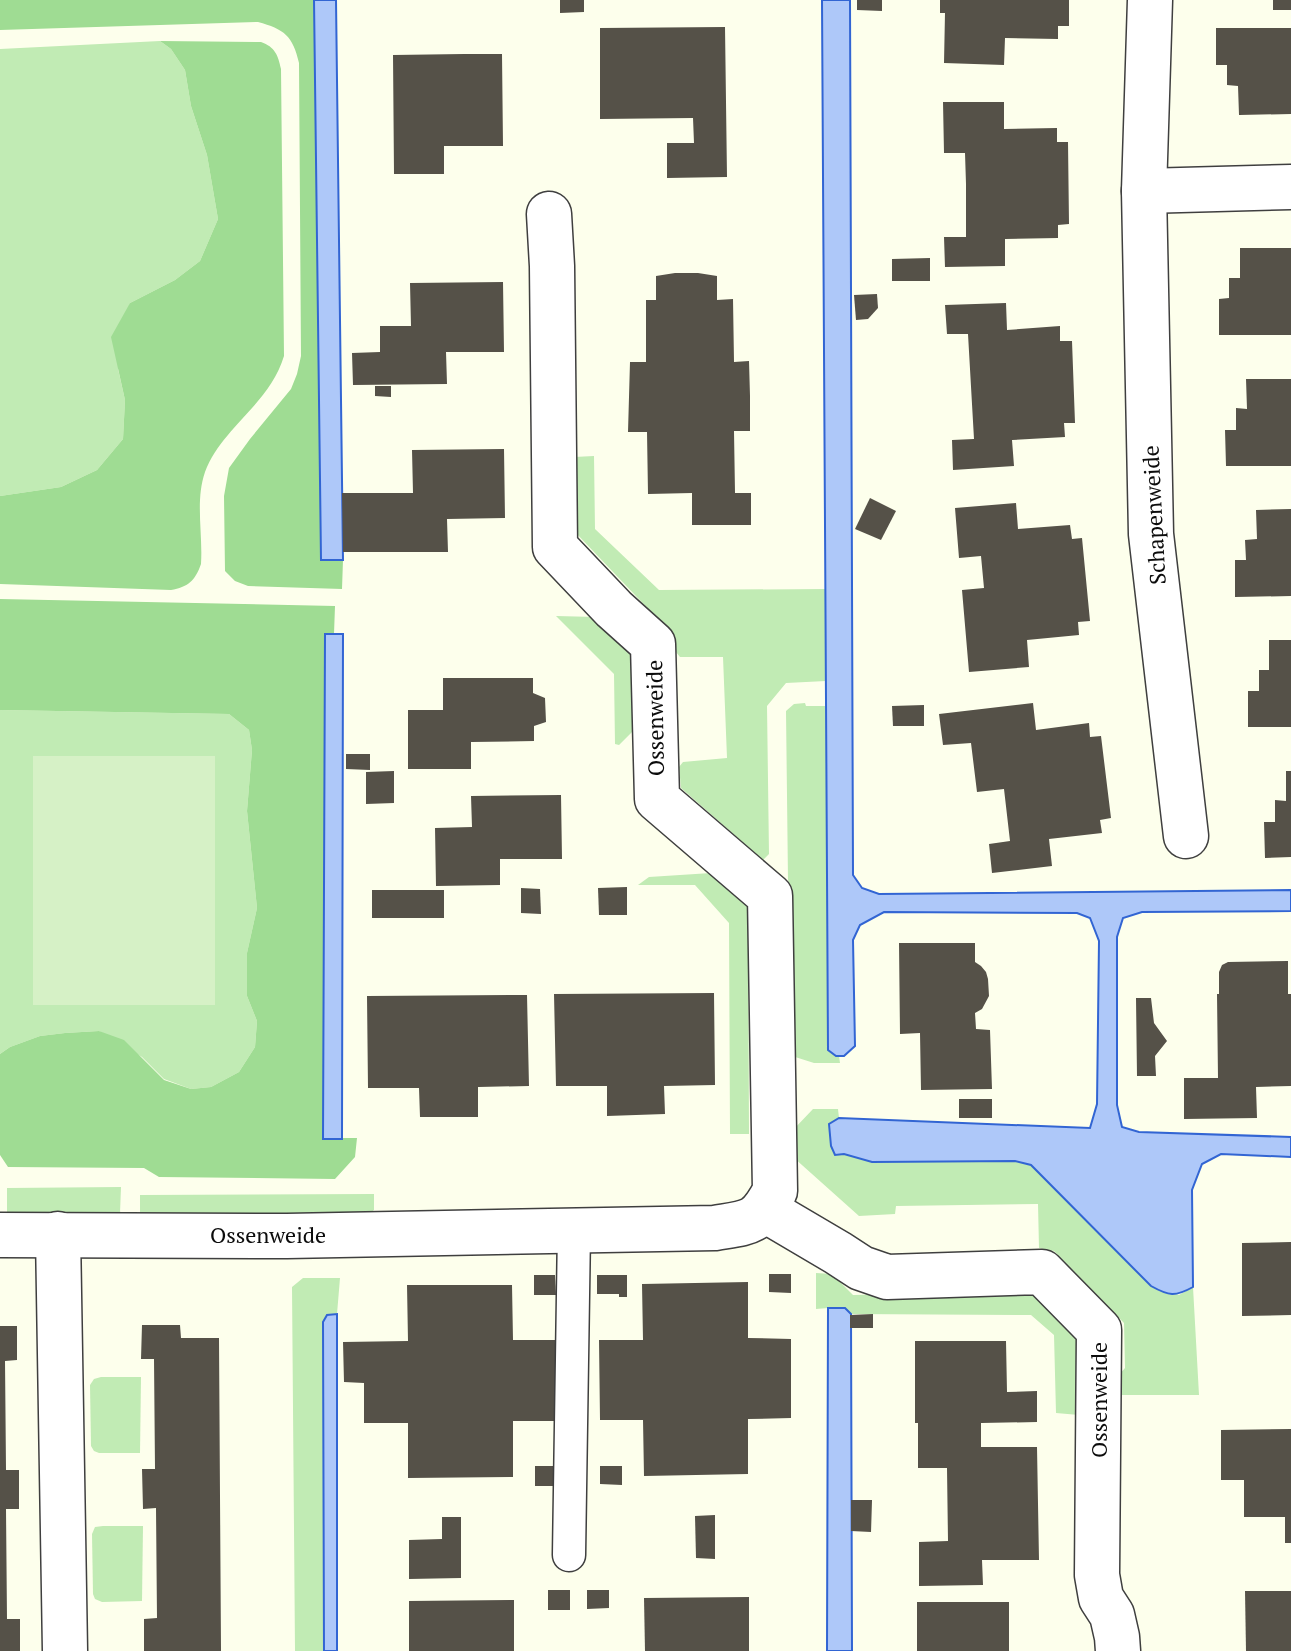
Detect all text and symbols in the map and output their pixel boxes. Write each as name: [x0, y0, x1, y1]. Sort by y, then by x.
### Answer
street label: Schapenweide: [1135, 445, 1172, 585]
street label: Ossenweide: [639, 660, 670, 776]
street label: Ossenweide: [210, 1220, 326, 1249]
street label: Ossenweide: [1084, 1342, 1113, 1458]

